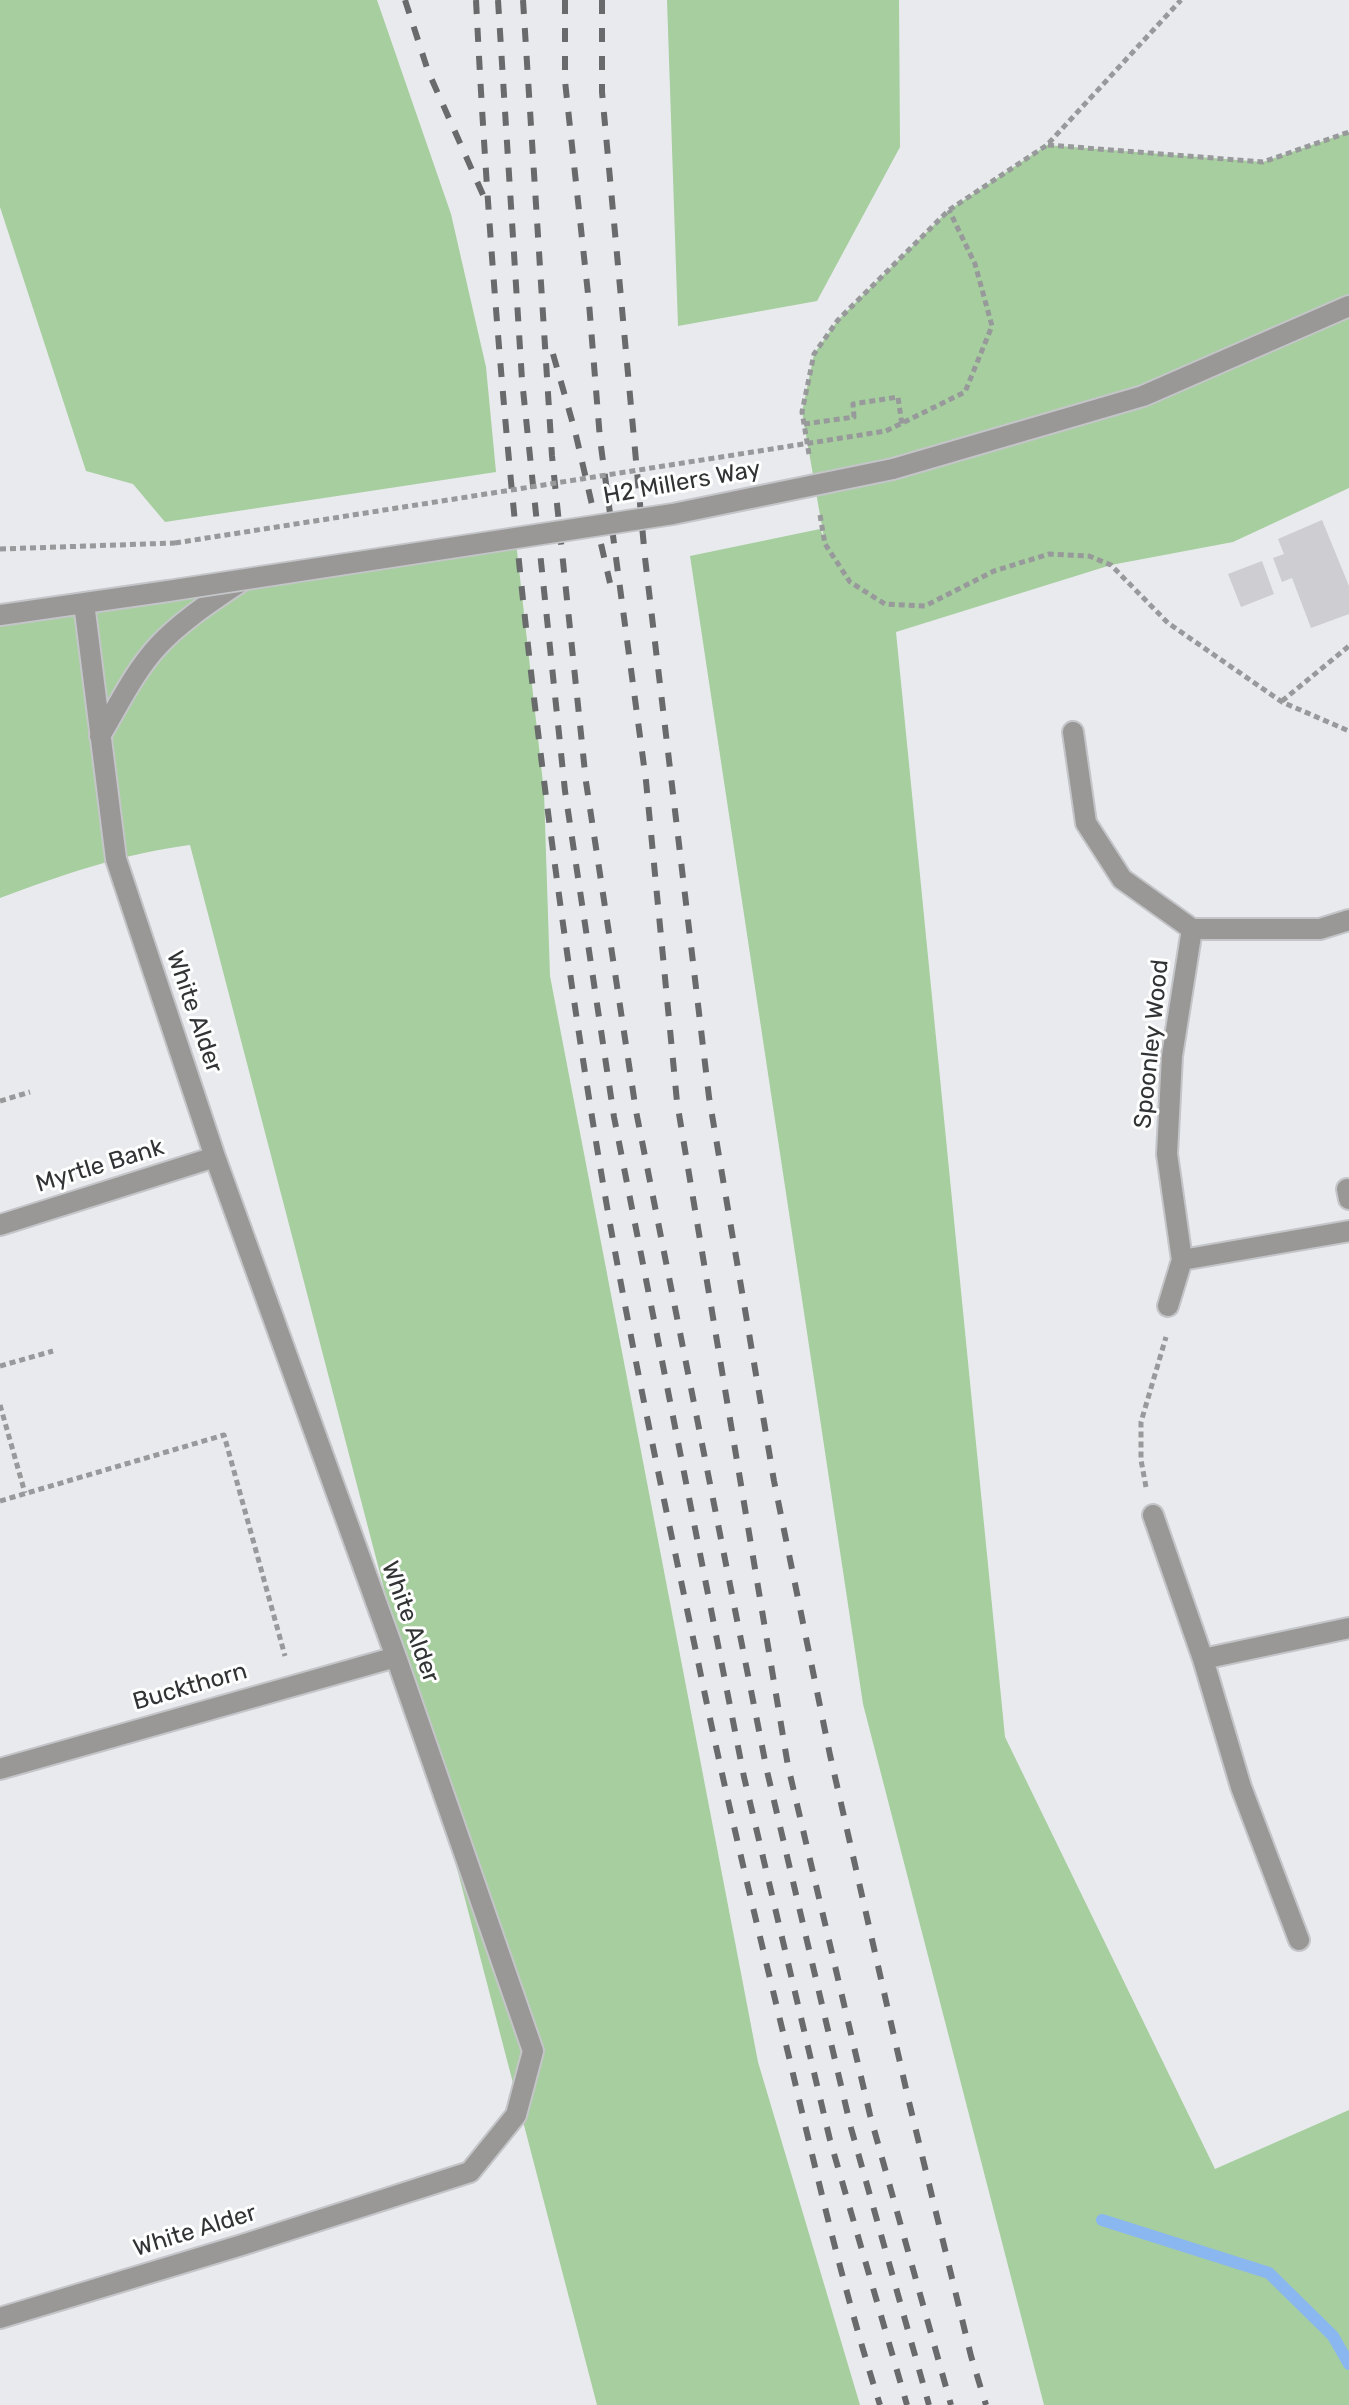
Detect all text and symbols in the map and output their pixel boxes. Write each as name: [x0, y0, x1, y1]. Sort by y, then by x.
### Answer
street label: H2 Millers Way: [601, 455, 763, 511]
street label: White Alder: [160, 947, 228, 1077]
street label: Spoonley Wood: [1129, 958, 1175, 1130]
street label: Myrtle Bank: [33, 1133, 167, 1199]
street label: White Alder: [375, 1557, 445, 1687]
street label: Buckthorn: [130, 1657, 250, 1717]
street label: White Alder: [130, 2199, 260, 2263]

